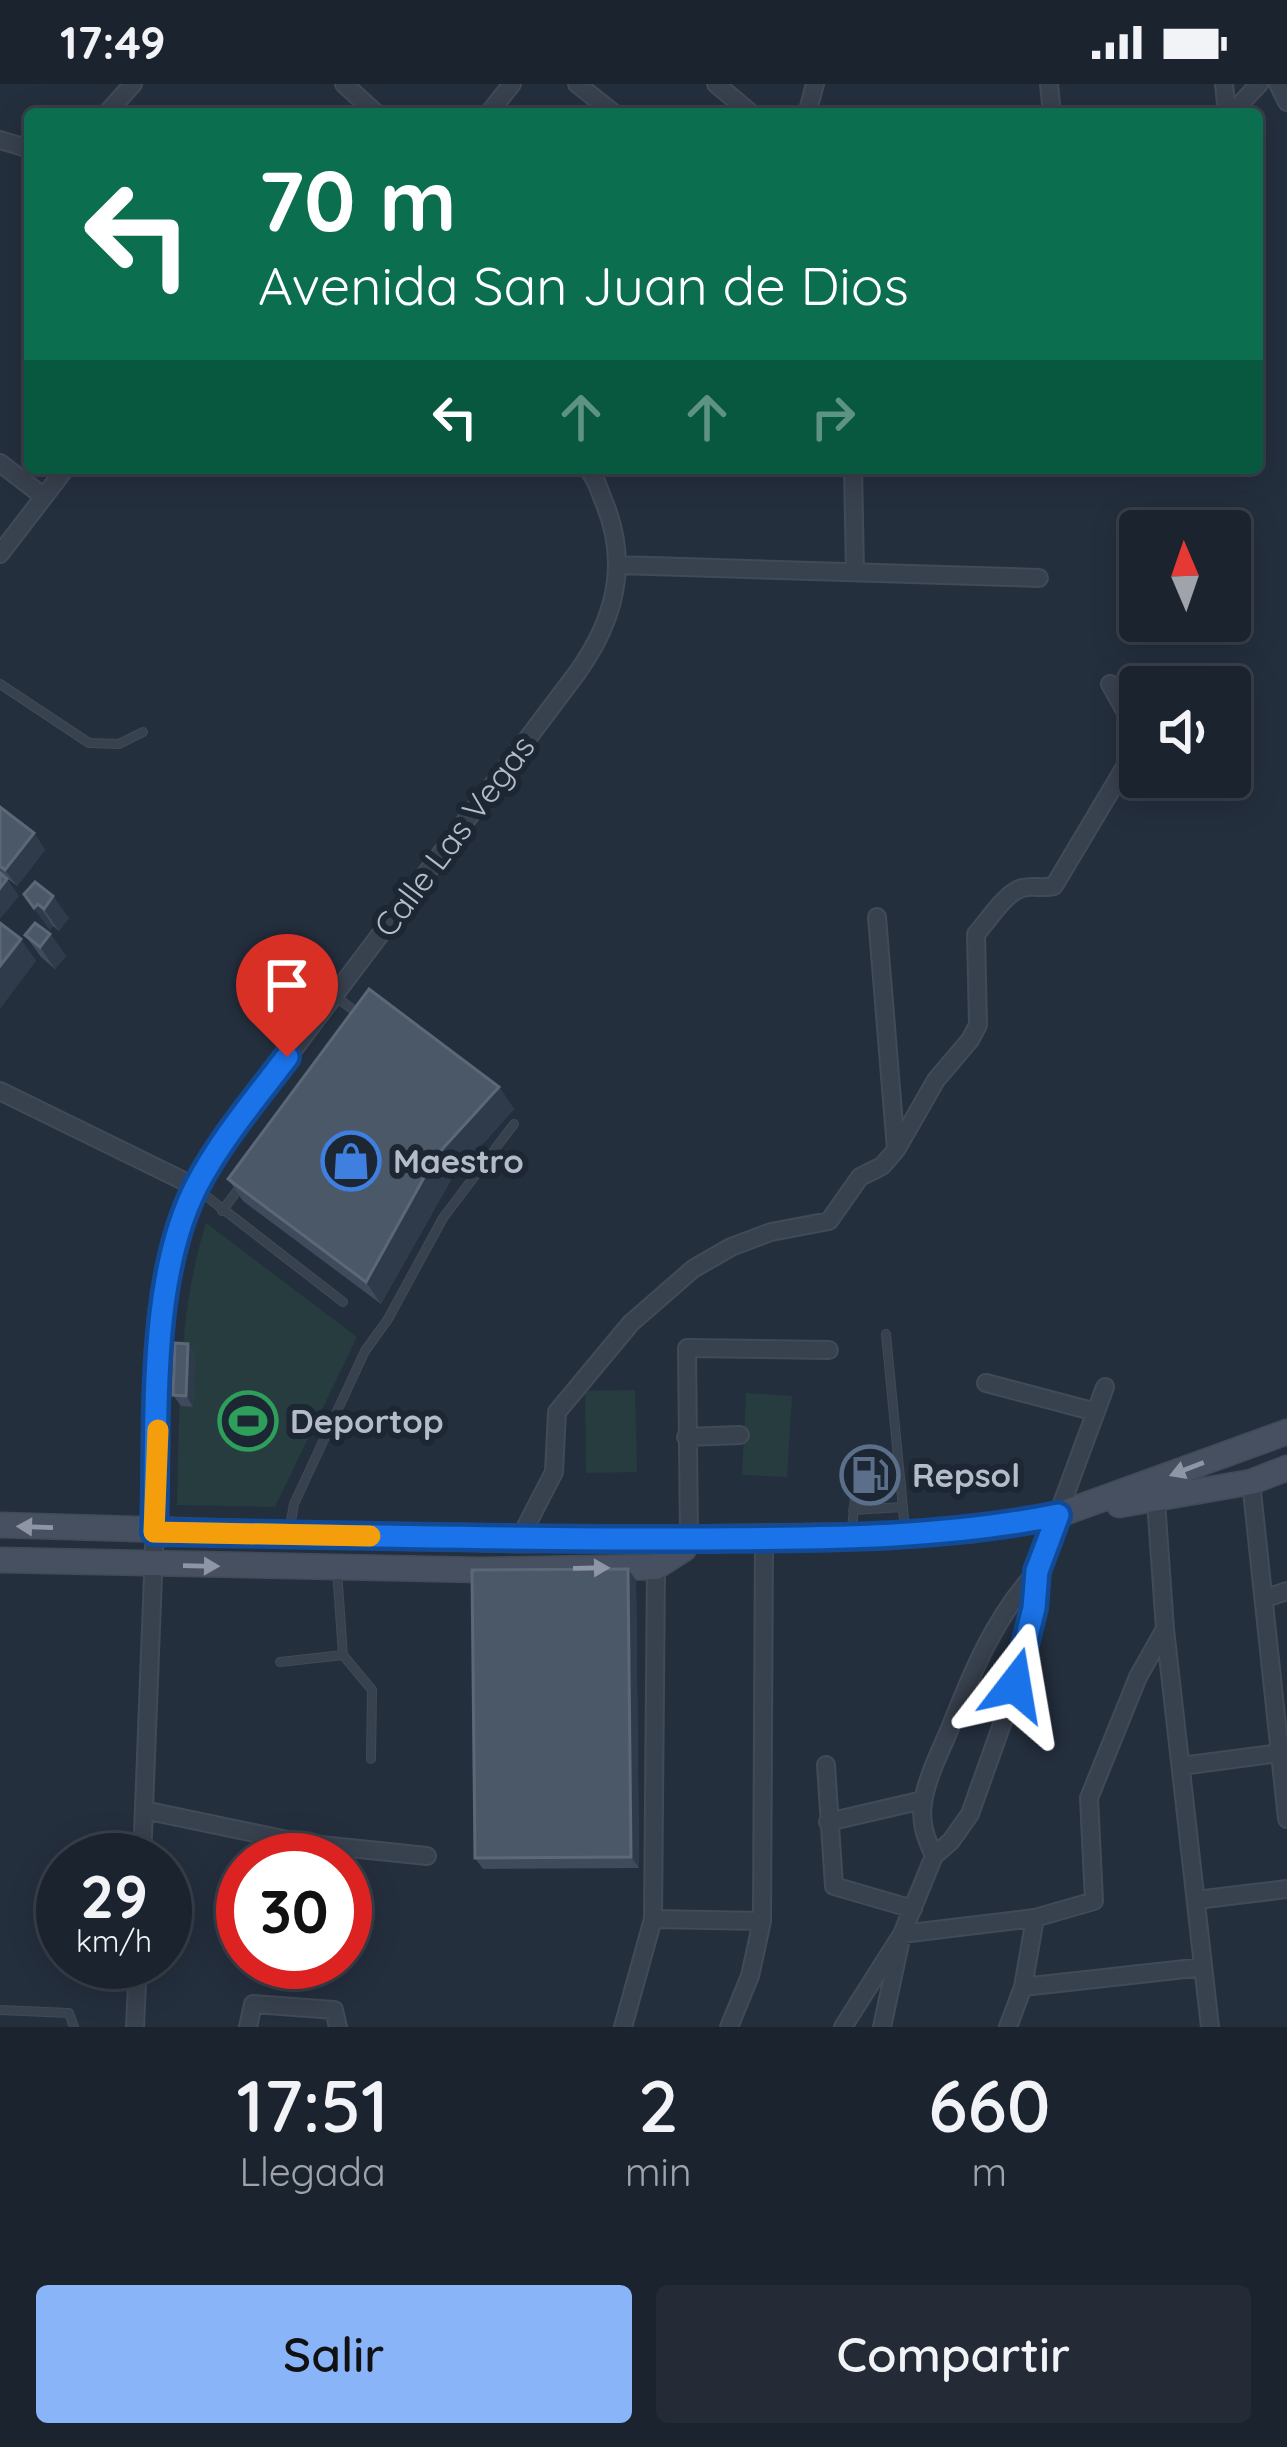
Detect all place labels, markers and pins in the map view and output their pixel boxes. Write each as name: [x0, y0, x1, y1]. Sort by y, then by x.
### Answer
pin: [236, 934, 338, 1057]
shop icon: Maestro: [320, 1130, 382, 1192]
place label: Maestro: [393, 1140, 524, 1181]
sports icon: Deportop: [217, 1390, 279, 1452]
place label: Deportop: [290, 1400, 444, 1441]
fuel station icon: Repsol: [839, 1444, 901, 1506]
place label: Repsol: [912, 1454, 1020, 1495]

